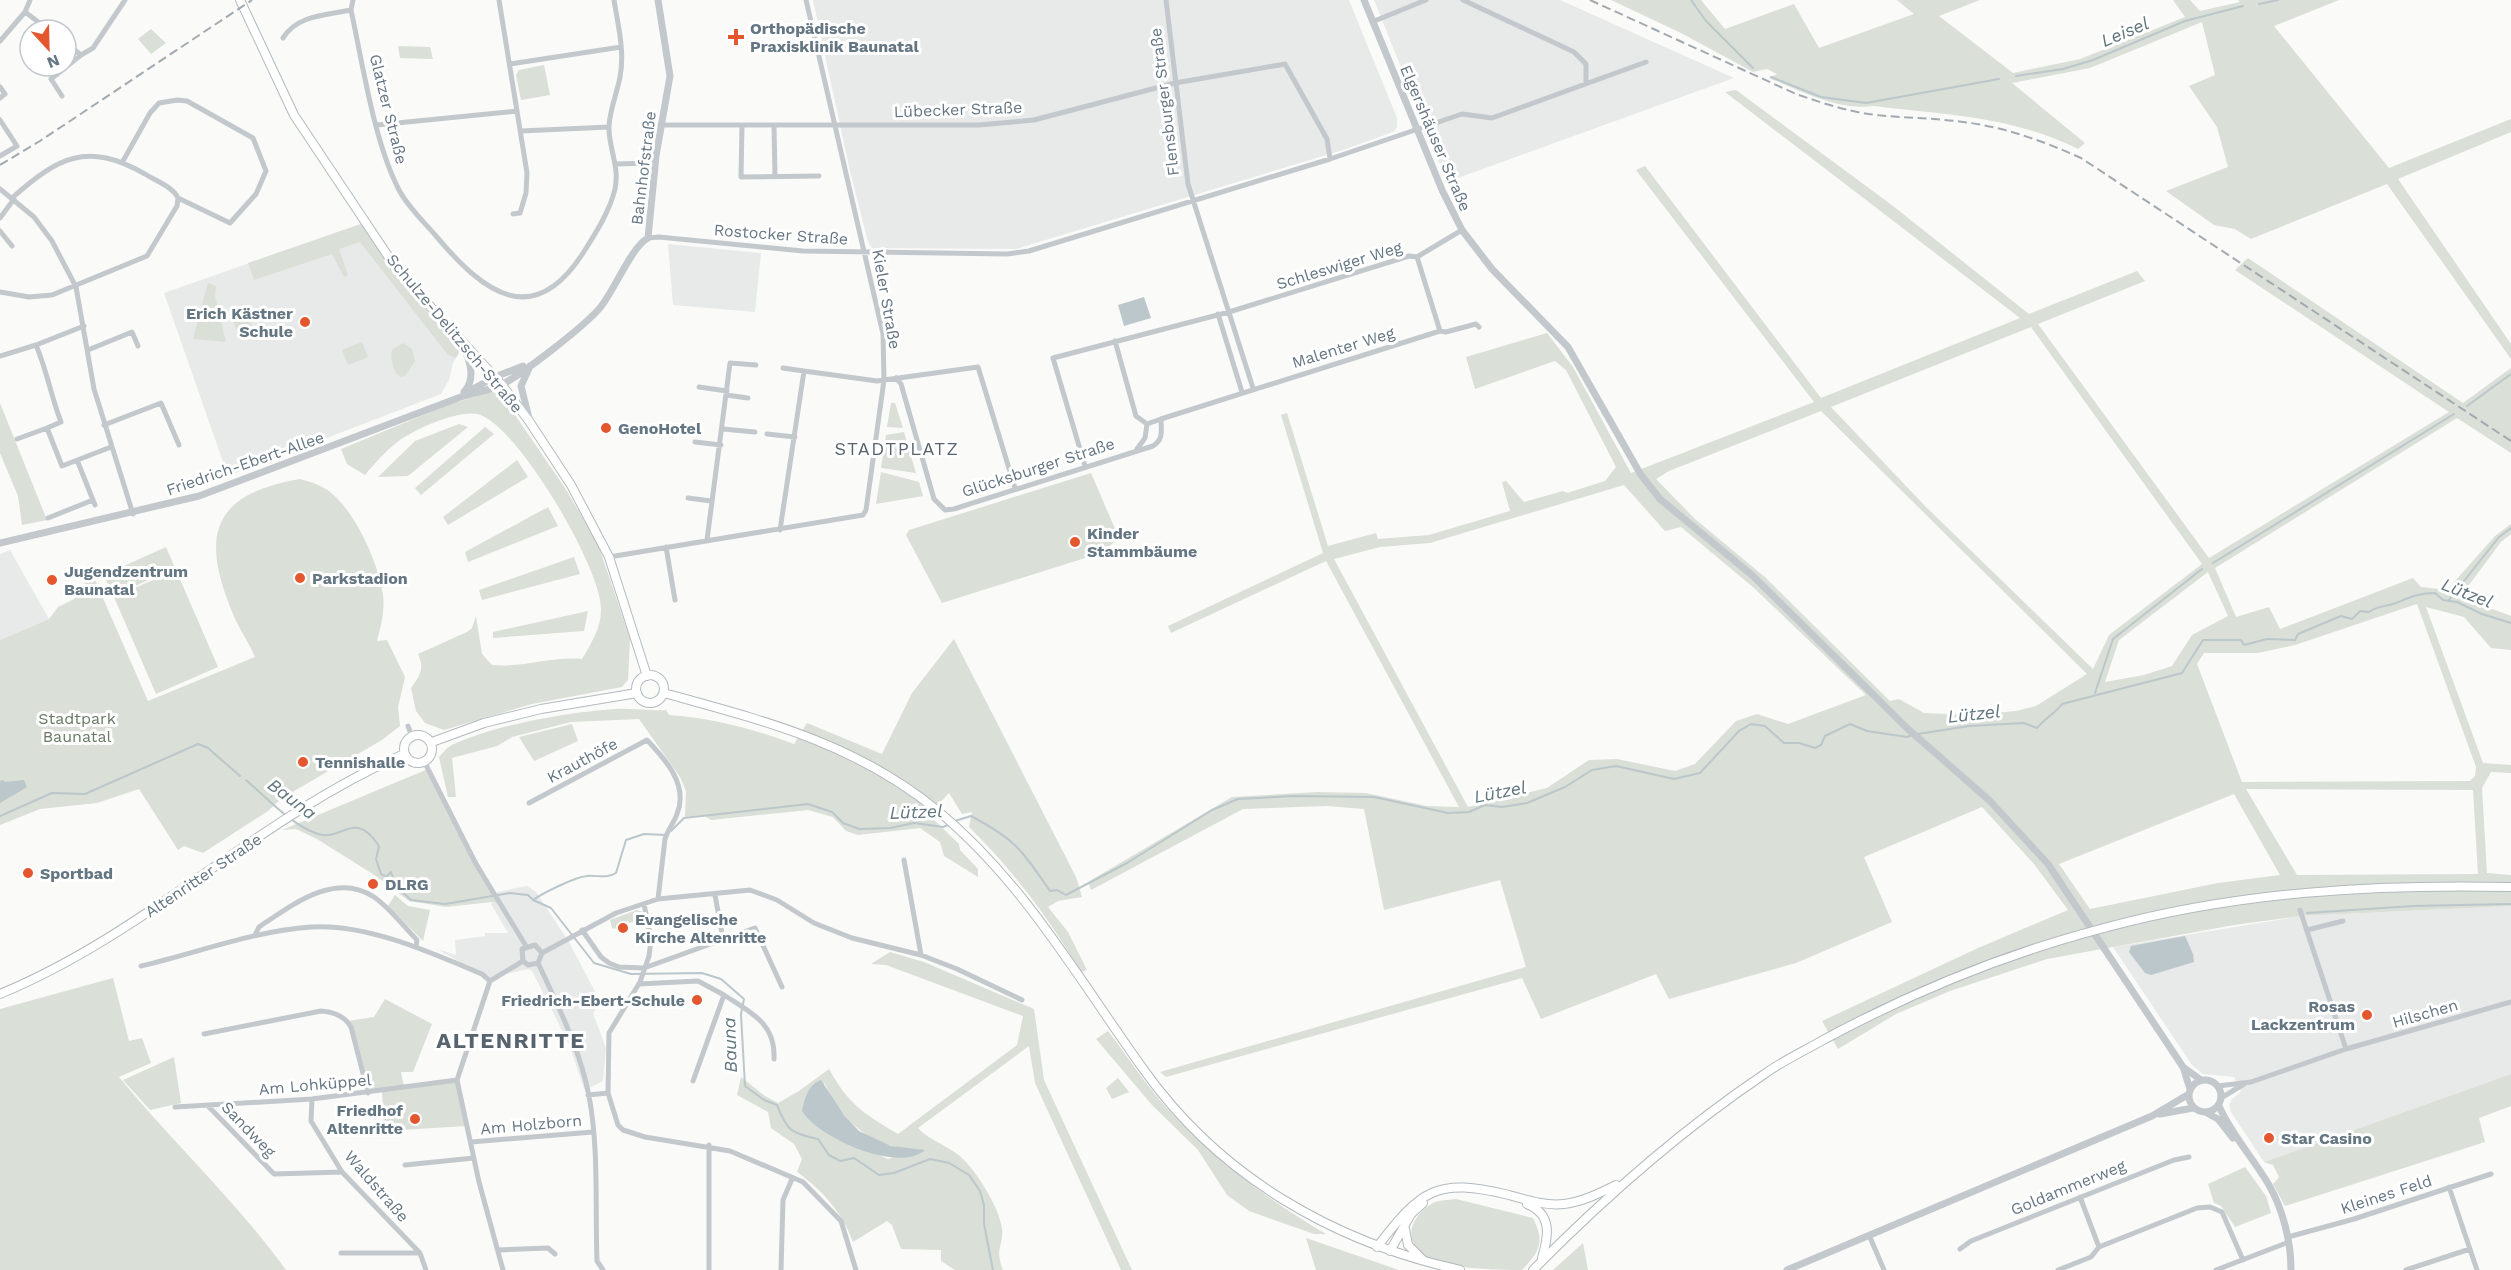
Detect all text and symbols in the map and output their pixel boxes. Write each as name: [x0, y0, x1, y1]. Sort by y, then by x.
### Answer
water label: Leisel: [2098, 12, 2152, 51]
north arrow: [18, 18, 78, 78]
place label: Orthopädische Praxisklinik Baunatal: [750, 19, 919, 56]
street label: Flensburger Straße: [1146, 27, 1183, 177]
marker: Orthopädische Praxisklinik Baunatal: [727, 28, 745, 46]
text: N: [44, 50, 62, 72]
street label: Glatzer Straße: [366, 52, 411, 166]
street label: Elgershäuser Straße: [1396, 62, 1475, 214]
street label: Lübecker Straße: [893, 98, 1023, 121]
street label: Bahnhofstraße: [627, 110, 660, 226]
street label: Rostocker Straße: [713, 220, 849, 249]
street label: Schleswiger Weg: [1274, 237, 1405, 294]
street label: Kieler Straße: [868, 248, 905, 351]
street label: Schulze-Delitzsch-Straße: [383, 250, 527, 417]
place label: Erich Kästner Schule: [186, 304, 293, 341]
marker: Erich Kästner Schule: [298, 315, 312, 329]
street label: Malenter Weg: [1290, 323, 1397, 372]
place label: GenoHotel: [618, 419, 702, 438]
marker: GenoHotel: [599, 421, 613, 435]
street label: Friedrich-Ebert-Allee: [164, 428, 327, 499]
street label: Glücksburger Straße: [959, 434, 1117, 501]
district label: STADTPLATZ: [835, 438, 959, 459]
place label: Kinder Stammbäume: [1087, 524, 1197, 561]
marker: Kinder Stammbäume: [1068, 535, 1082, 549]
place label: Jugendzentrum Baunatal: [64, 562, 188, 599]
place label: Parkstadion: [312, 569, 408, 588]
marker: Parkstadion: [293, 571, 307, 585]
marker: Jugendzentrum Baunatal: [45, 573, 59, 587]
water label: Lützel: [2439, 573, 2496, 612]
water label: Lützel: [1947, 700, 2001, 727]
park label: Stadtpark Baunatal: [38, 709, 116, 746]
street label: Krauthöfe: [544, 734, 621, 787]
place label: Tennishalle: [315, 753, 405, 772]
marker: Tennishalle: [296, 755, 310, 769]
water label: Bauna: [264, 774, 321, 824]
water label: Lützel: [1472, 776, 1528, 807]
water label: Lützel: [889, 800, 943, 823]
street label: Altenritter Straße: [141, 829, 265, 921]
place label: Sportbad: [40, 864, 113, 883]
marker: Sportbad: [21, 866, 35, 880]
place label: DLRG: [385, 875, 429, 894]
marker: DLRG: [366, 877, 380, 891]
place label: Evangelische Kirche Altenritte: [635, 910, 766, 947]
marker: Evangelische Kirche Altenritte: [616, 921, 630, 935]
place label: Friedrich-Ebert-Schule: [501, 991, 685, 1010]
marker: Friedrich-Ebert-Schule: [690, 993, 704, 1007]
street label: Hilschen: [2390, 995, 2460, 1032]
place label: Rosas Lackzentrum: [2251, 997, 2355, 1034]
marker: Rosas Lackzentrum: [2360, 1008, 2374, 1022]
water label: Bauna: [718, 1017, 741, 1073]
district label: ALTENRITTE: [436, 1028, 586, 1053]
street label: Am Lohküppel: [258, 1070, 372, 1099]
street label: Sandweg: [218, 1098, 280, 1161]
place label: Friedhof Altenritte: [327, 1101, 403, 1138]
street label: Am Holzborn: [479, 1111, 583, 1138]
marker: Friedhof Altenritte: [408, 1112, 422, 1126]
place label: Star Casino: [2281, 1129, 2372, 1148]
marker: Star Casino: [2262, 1131, 2276, 1145]
street label: Waldstraße: [340, 1147, 413, 1226]
street label: Goldammerweg: [2008, 1156, 2129, 1219]
street label: Kleines Feld: [2338, 1171, 2434, 1218]

